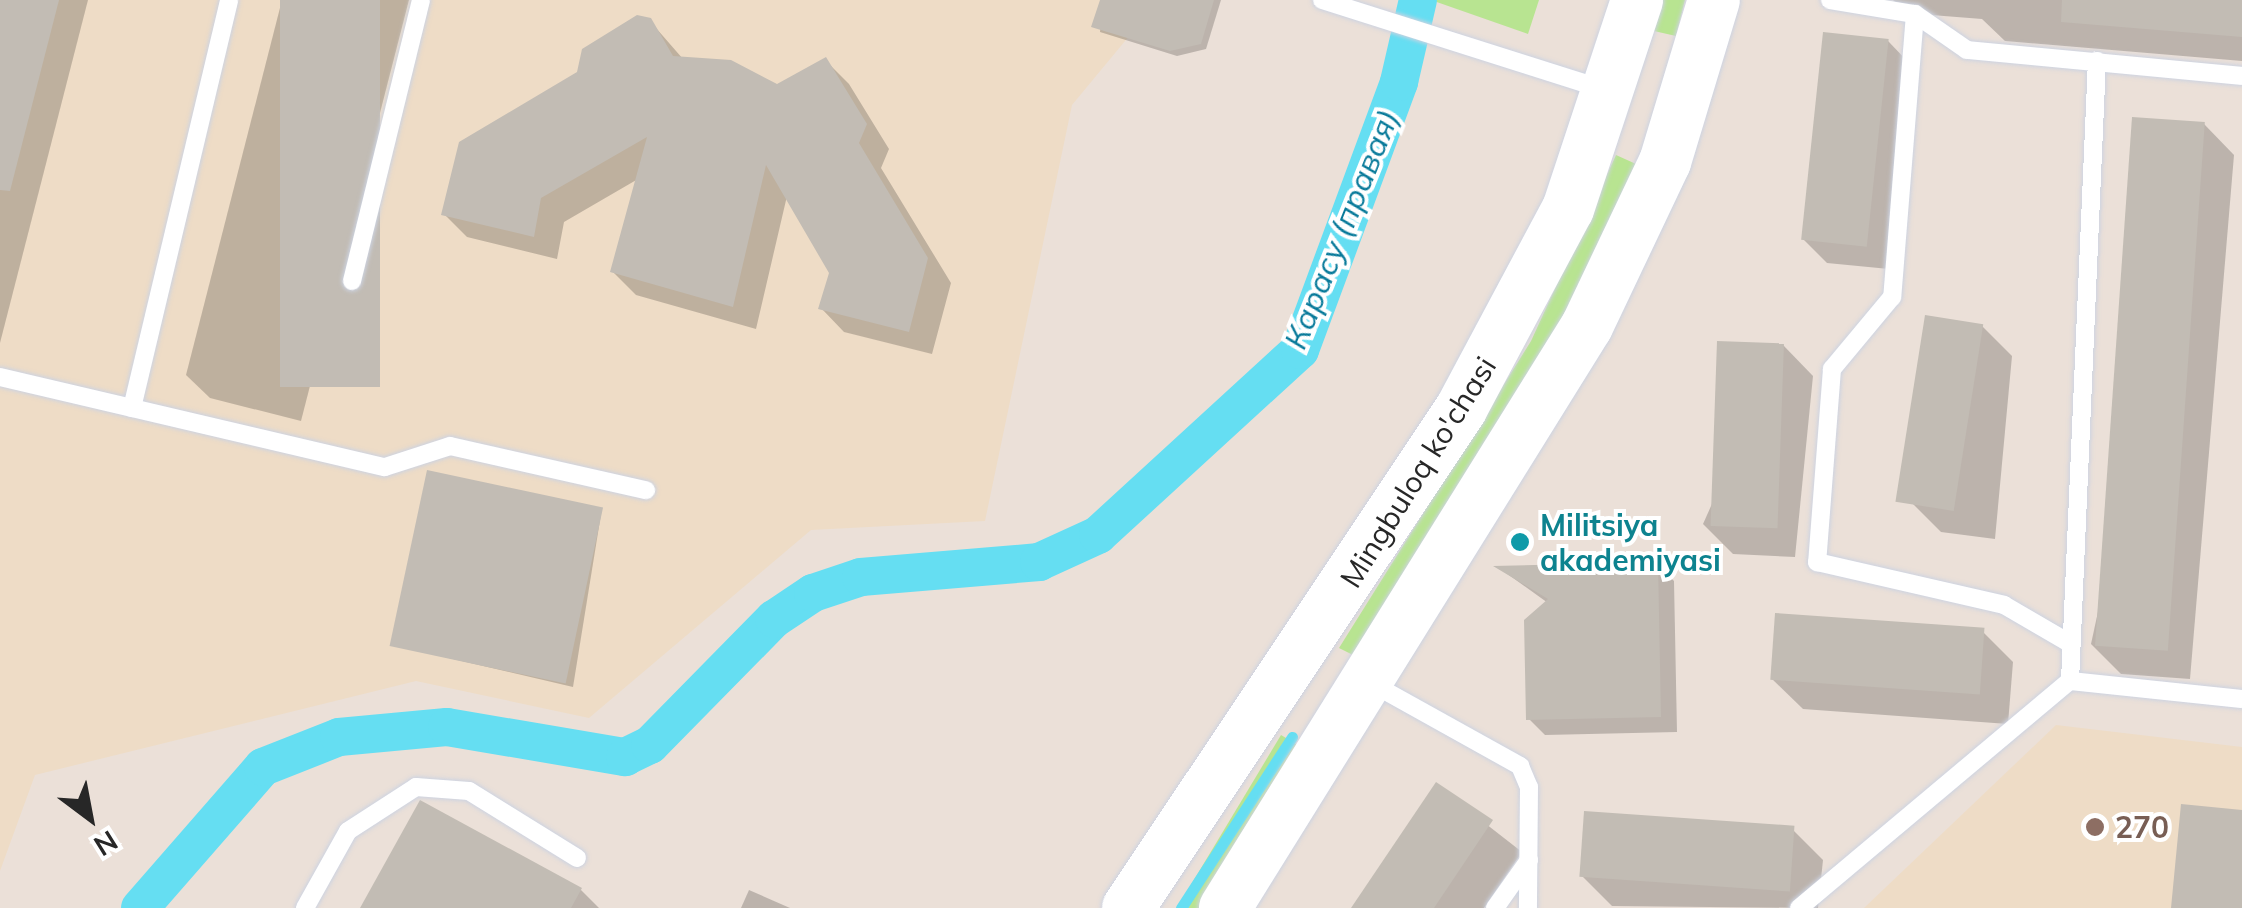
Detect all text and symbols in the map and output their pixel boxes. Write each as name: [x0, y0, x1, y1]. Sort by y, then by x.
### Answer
water label: Карасу (правая): [1275, 104, 1407, 354]
street label: Mingbuloq ko'chasi: [1332, 350, 1504, 594]
place label: Militsiya akademiyasi: [1540, 507, 1721, 578]
marker: Militsiya akademiyasi: [1509, 531, 1531, 553]
north arrow: [40, 768, 140, 868]
place label: 270: [2115, 809, 2169, 845]
marker: 270: [2084, 816, 2106, 838]
text: N: [88, 823, 124, 864]

